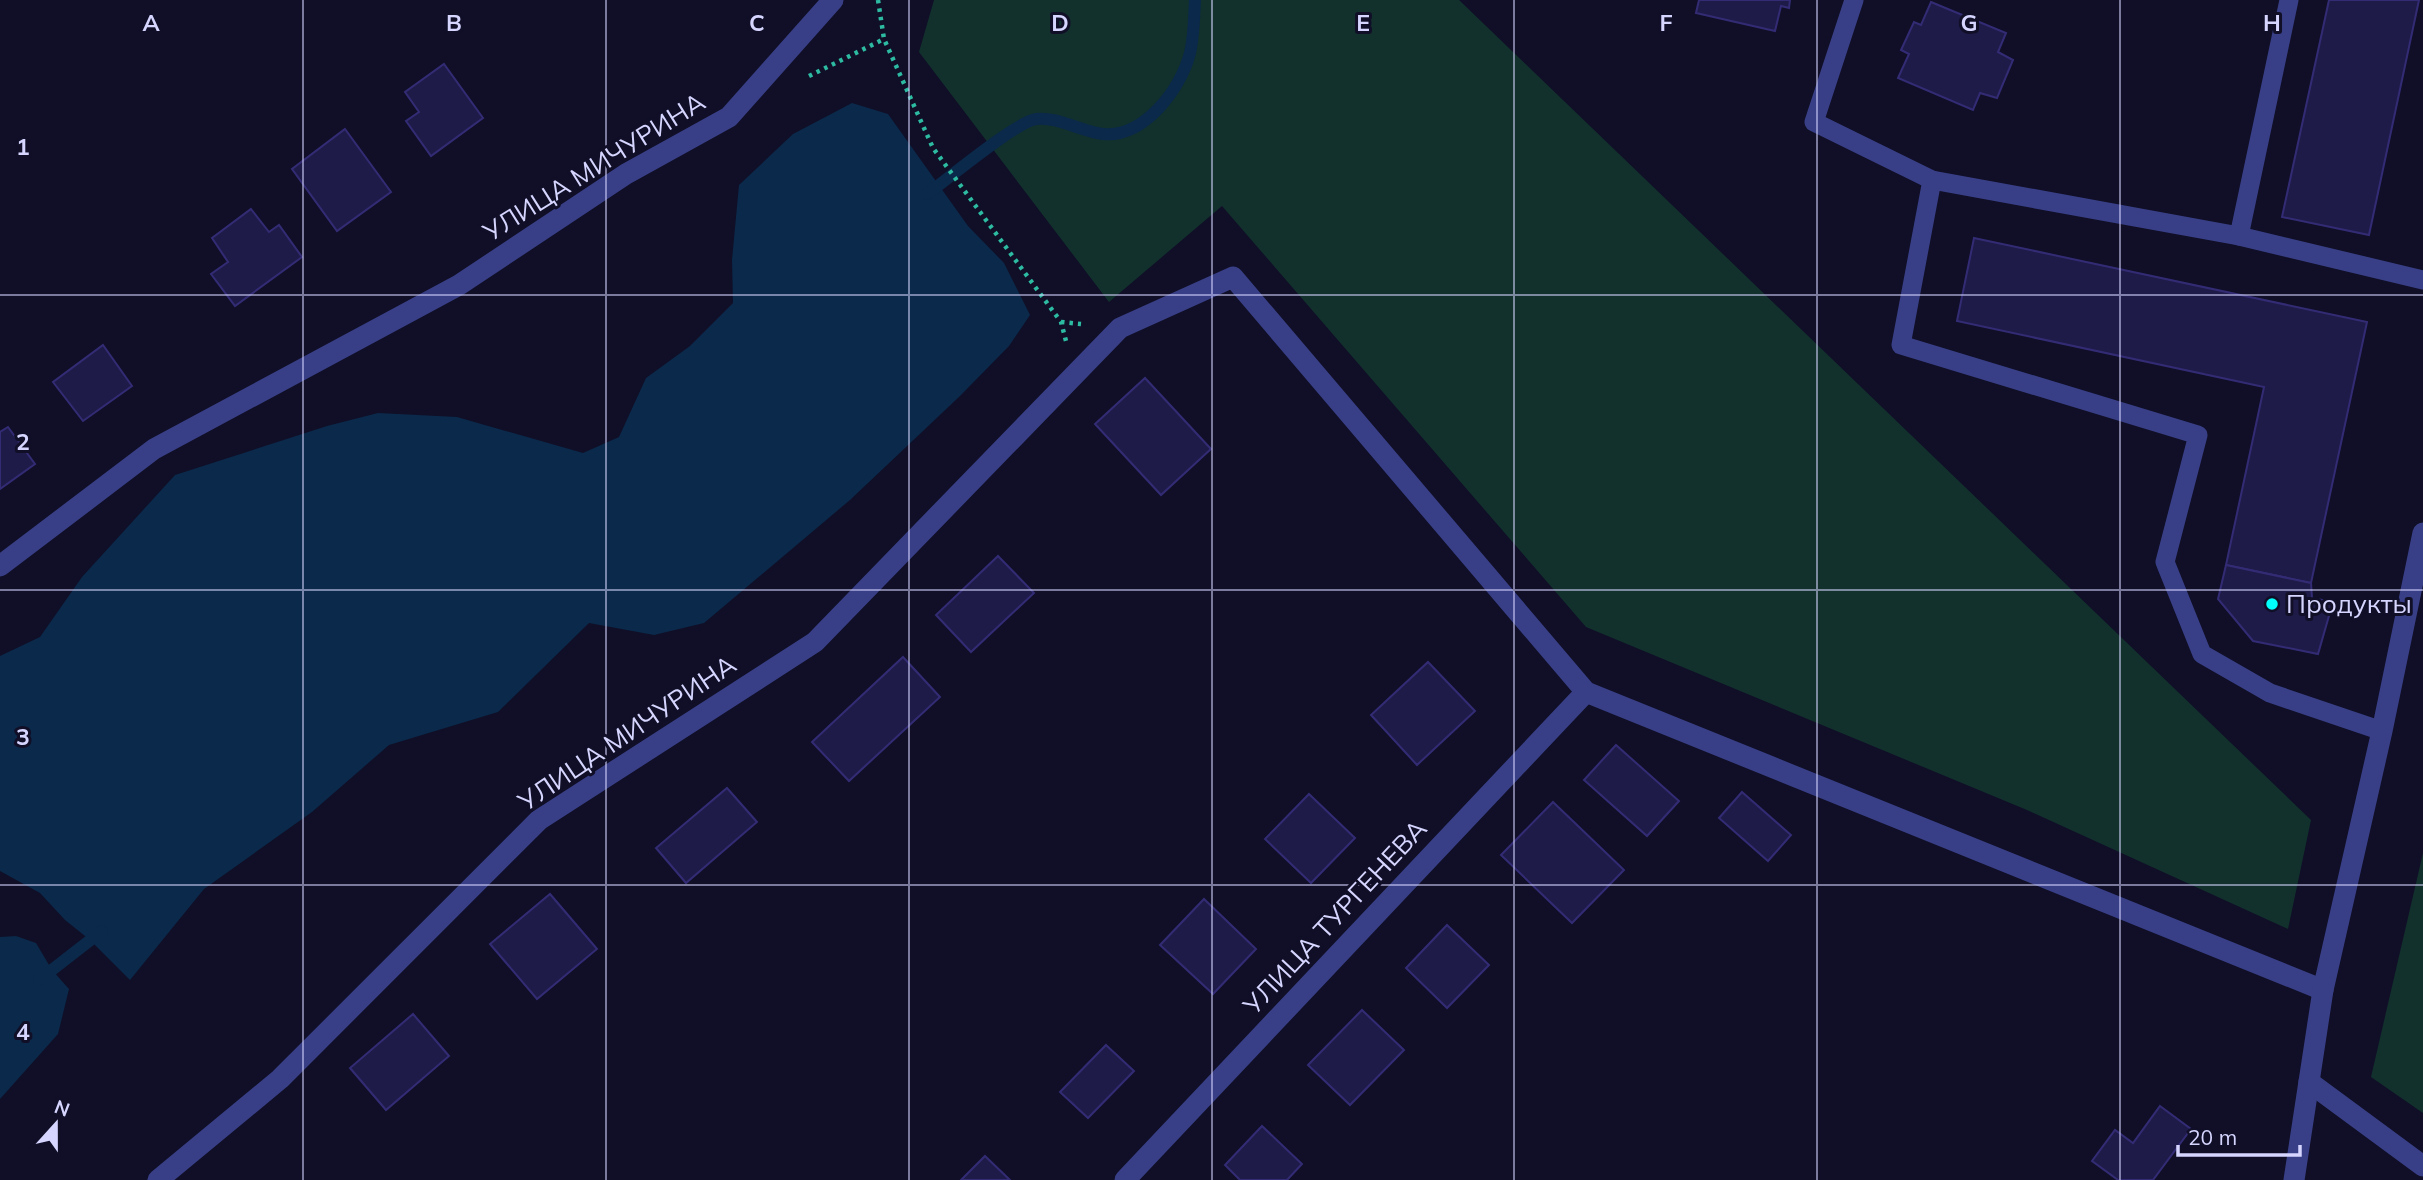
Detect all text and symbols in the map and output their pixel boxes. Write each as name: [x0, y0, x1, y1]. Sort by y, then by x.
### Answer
text: A: [142, 8, 160, 37]
text: B: [446, 8, 462, 37]
text: C: [749, 8, 765, 37]
text: D: [1051, 8, 1069, 37]
text: E: [1356, 8, 1370, 37]
text: F: [1659, 8, 1673, 37]
text: G: [1960, 8, 1978, 37]
text: H: [2263, 8, 2281, 37]
street label: УЛИЦА МИЧУРИНА: [476, 85, 711, 249]
text: 1: [16, 132, 30, 161]
text: 2: [16, 427, 30, 456]
place label: Продукты: [2286, 587, 2412, 620]
marker: Продукты: [2264, 596, 2280, 612]
street label: УЛИЦА МИЧУРИНА: [511, 647, 742, 818]
text: 3: [16, 722, 30, 751]
street label: УЛИЦА ТУРГЕНЕВА: [1235, 812, 1434, 1022]
text: 4: [16, 1017, 30, 1046]
north arrow: [21, 1089, 91, 1159]
text: N: [51, 1094, 73, 1122]
scale bar: [2178, 1114, 2300, 1158]
text: 20 m: [2188, 1124, 2237, 1150]

